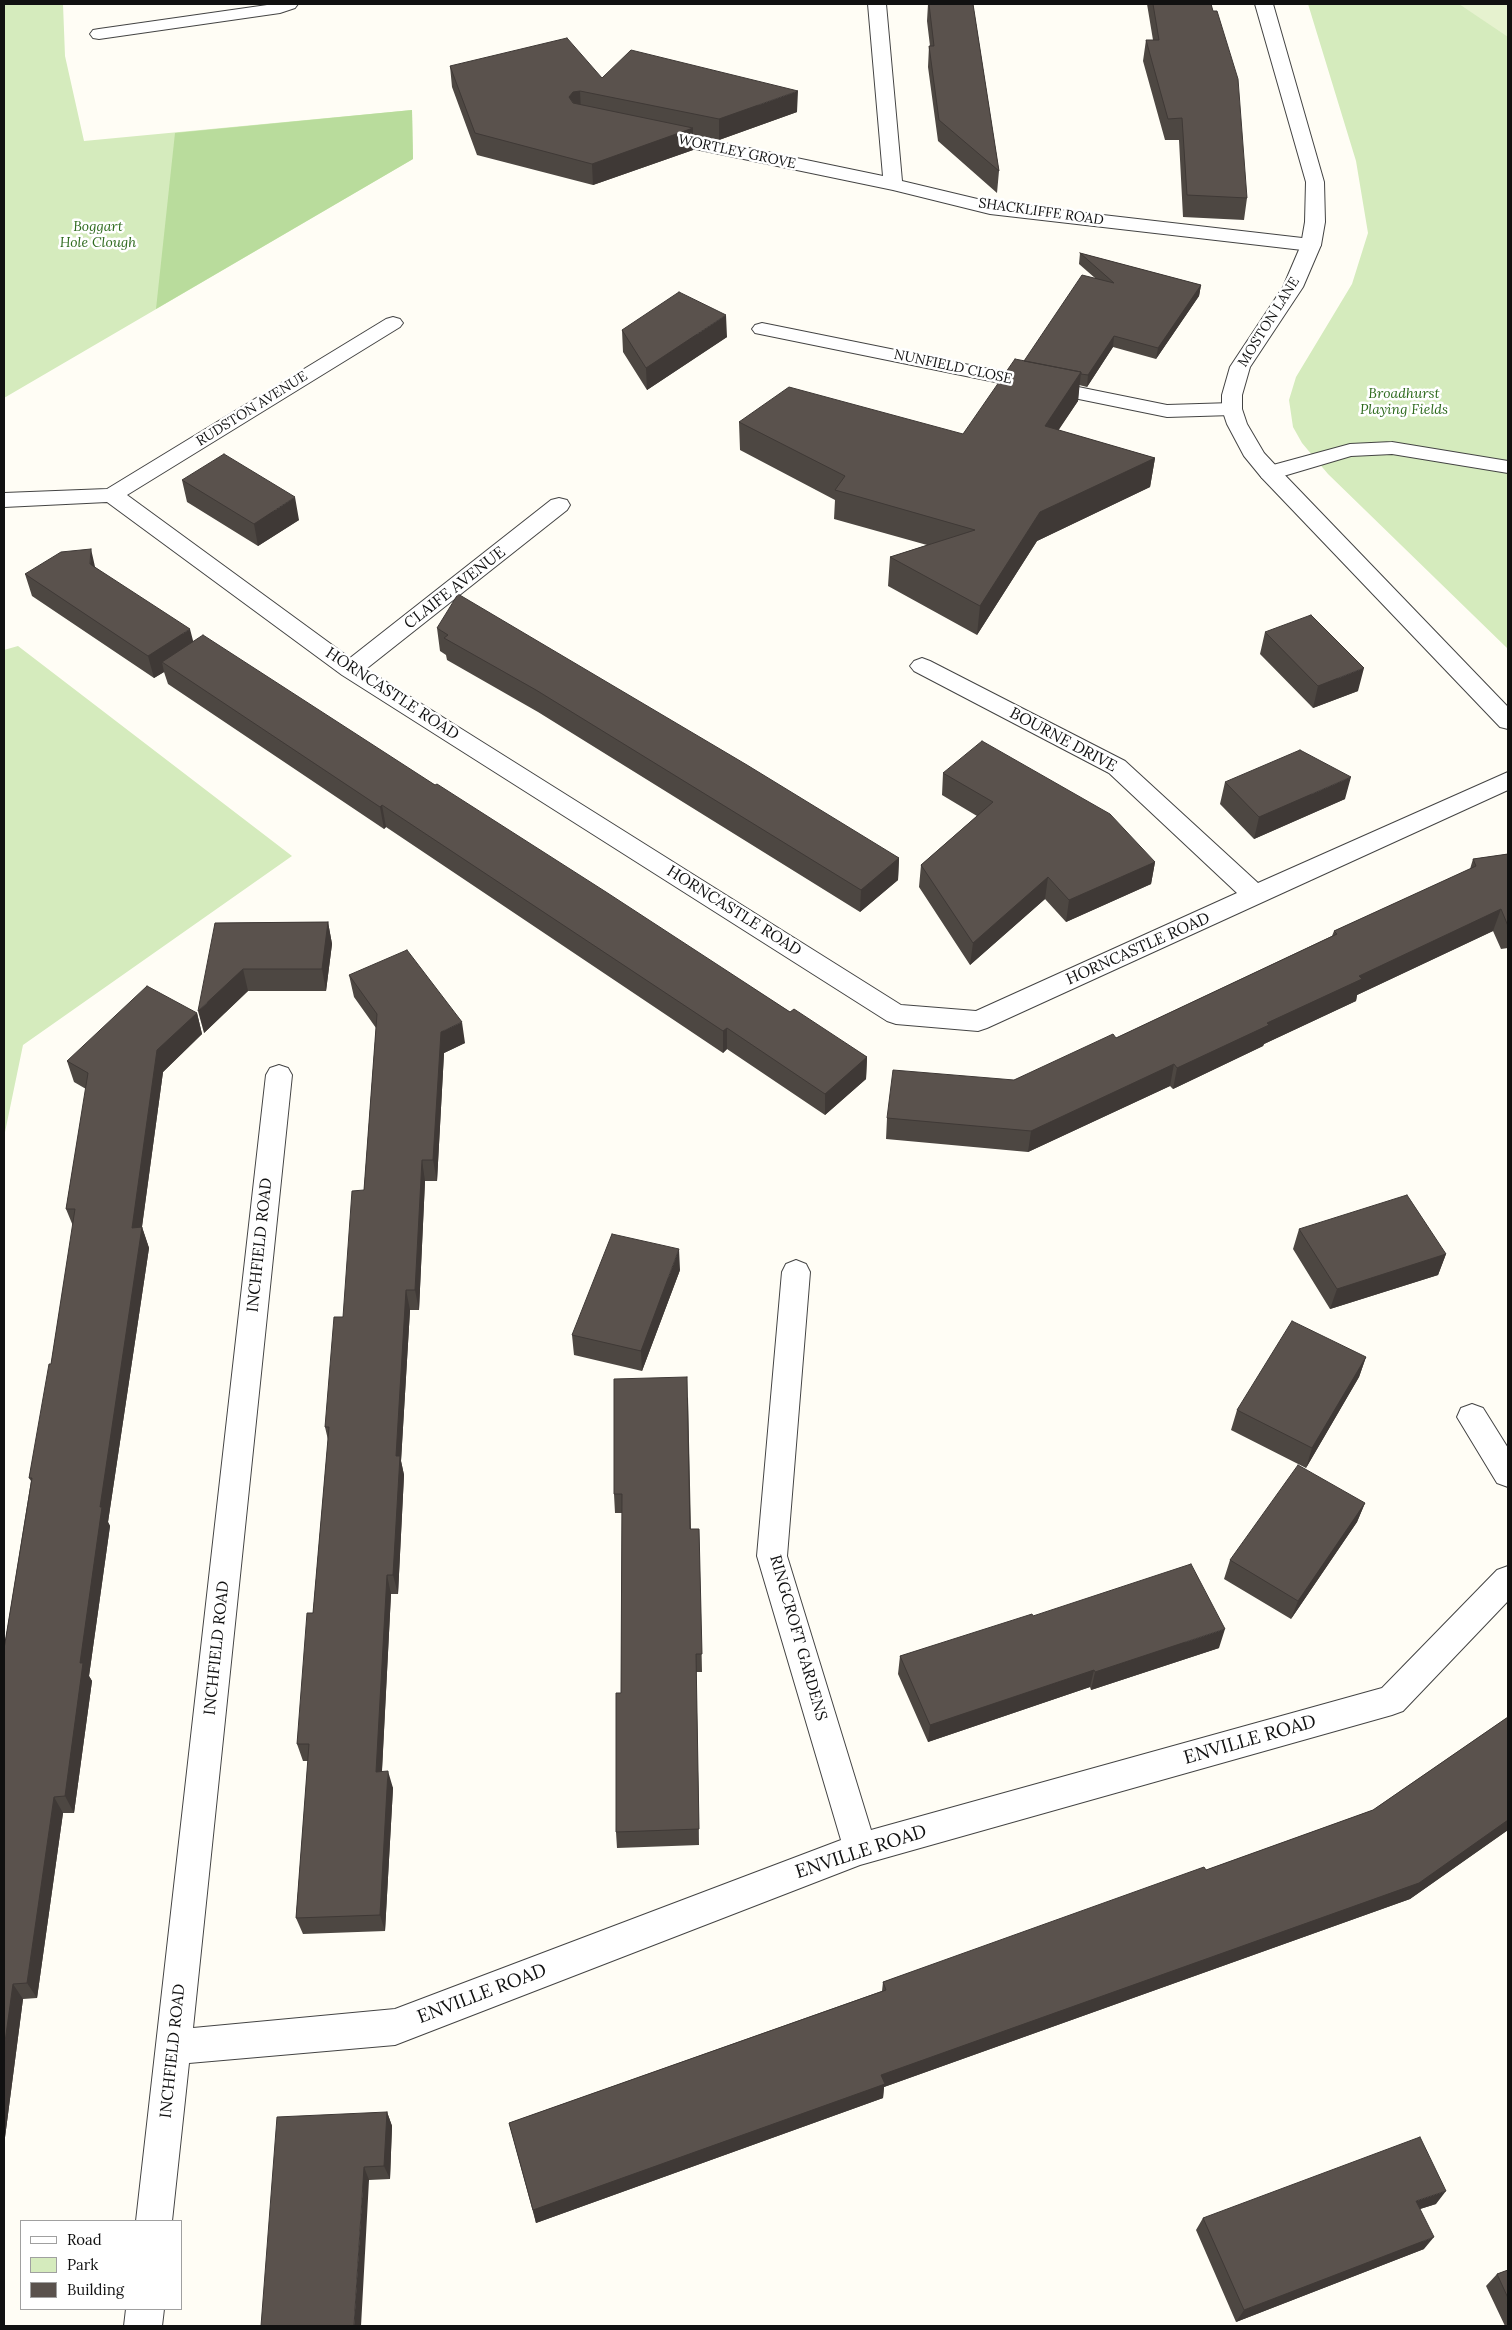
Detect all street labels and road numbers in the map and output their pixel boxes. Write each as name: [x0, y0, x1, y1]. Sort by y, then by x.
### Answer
street label: WORTLEY GROVE: [677, 131, 797, 173]
street label: SHACKLIFFE ROAD: [977, 195, 1105, 229]
street label: MOSTON LANE: [1235, 274, 1303, 370]
street label: NUNFIELD CLOSE: [892, 346, 1014, 388]
street label: RUDSTON AVENUE: [193, 368, 311, 450]
street label: CLAIFE AVENUE: [401, 543, 509, 633]
street label: HORNCASTLE ROAD: [322, 644, 462, 744]
street label: BOURNE DRIVE: [1006, 704, 1120, 776]
street label: HORNCASTLE ROAD: [663, 862, 805, 960]
street label: HORNCASTLE ROAD: [1063, 909, 1213, 989]
street label: INCHFIELD ROAD: [243, 1177, 277, 1313]
street label: RINGCROFT GARDENS: [765, 1553, 831, 1723]
street label: INCHFIELD ROAD: [200, 1580, 234, 1716]
street label: ENVILLE ROAD: [1181, 1710, 1319, 1770]
street label: ENVILLE ROAD: [792, 1820, 930, 1884]
street label: ENVILLE ROAD: [414, 1959, 550, 2029]
street label: INCHFIELD ROAD: [156, 1983, 190, 2119]

